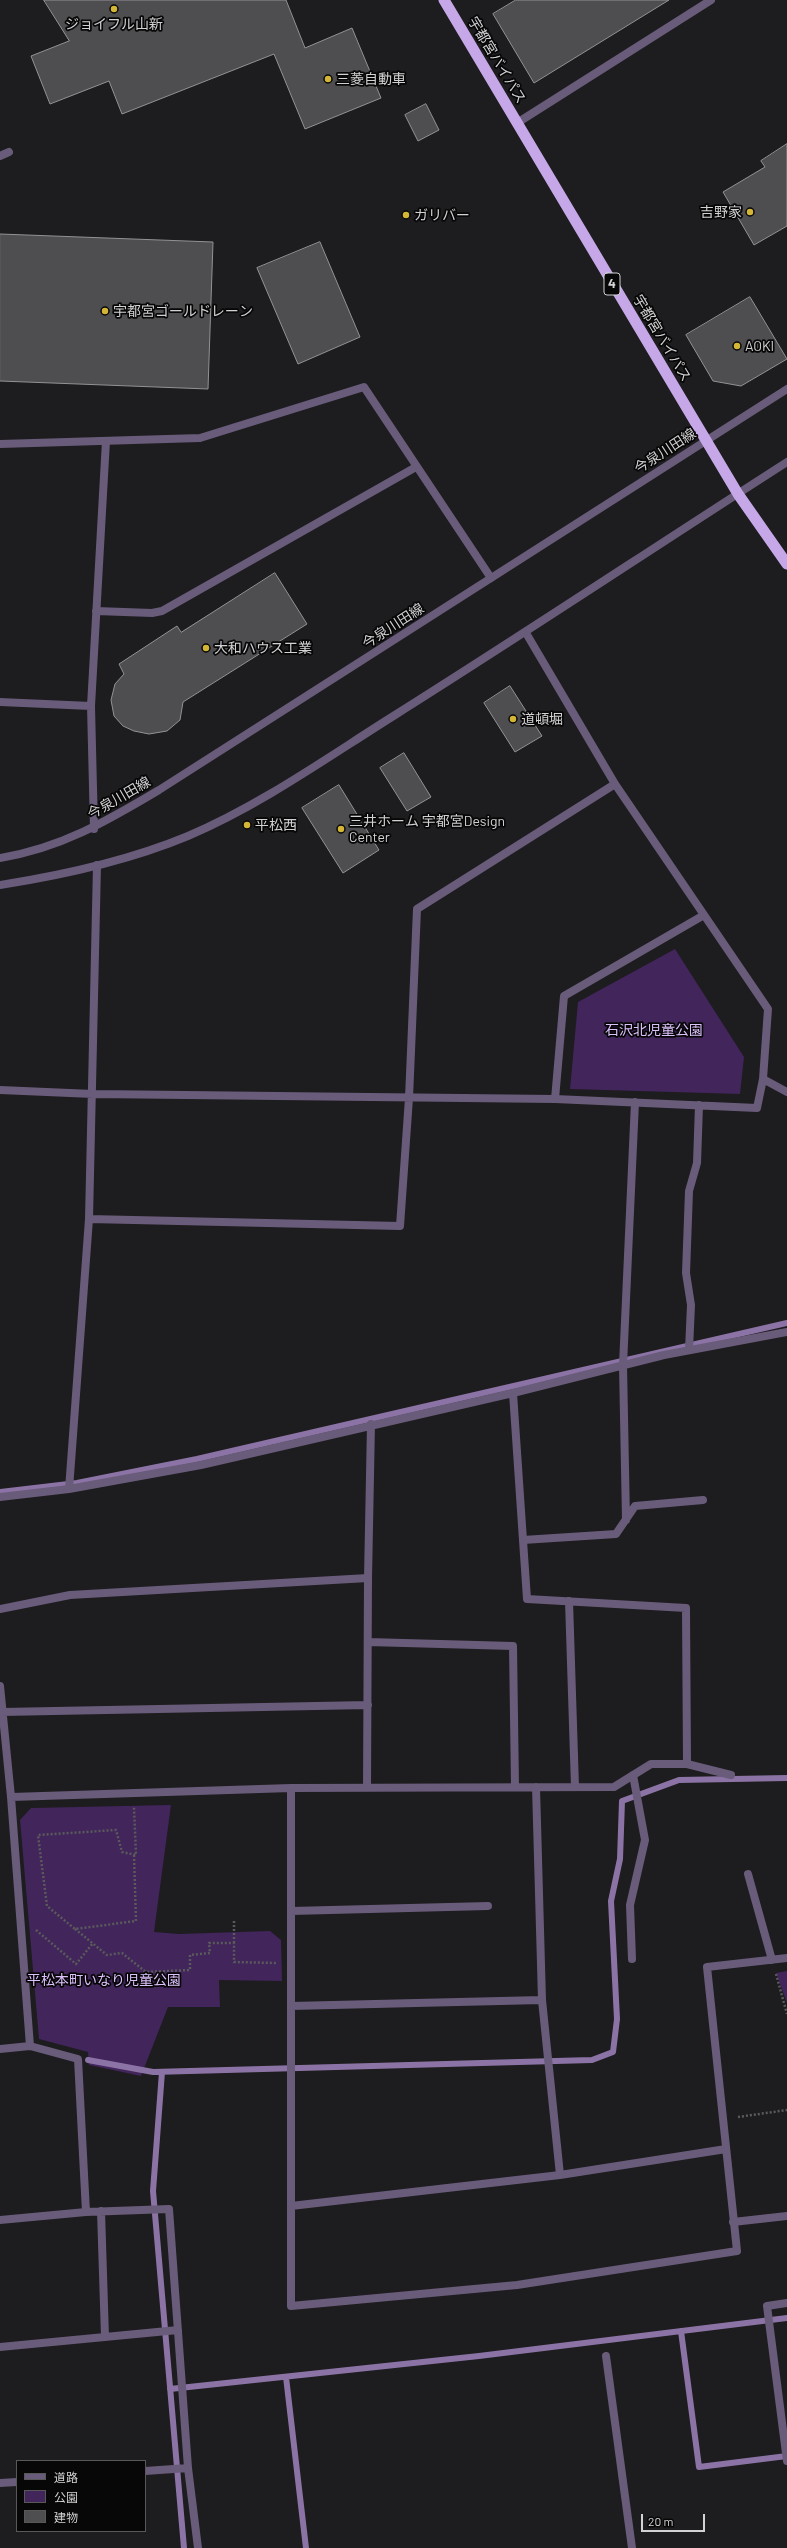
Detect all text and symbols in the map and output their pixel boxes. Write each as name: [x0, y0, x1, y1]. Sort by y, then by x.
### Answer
marker: ジョイフル山新: [109, 4, 119, 14]
street label: 宇都宮バイパス: [465, 14, 529, 106]
place label: ジョイフル山新: [65, 16, 163, 32]
place label: 三菱自動車: [336, 71, 406, 87]
marker: 三菱自動車: [323, 74, 333, 84]
place label: 吉野家: [700, 204, 742, 220]
place label: ガリバー: [414, 207, 470, 223]
marker: 吉野家: [745, 207, 755, 217]
marker: ガリバー: [401, 210, 411, 220]
road number: 4: [604, 273, 620, 295]
street label: 宇都宮バイパス: [630, 292, 694, 384]
place label: 宇都宮ゴールドレーン: [113, 303, 253, 319]
marker: 宇都宮ゴールドレーン: [100, 306, 110, 316]
place label: AOKI: [745, 338, 774, 354]
marker: AOKI: [732, 341, 742, 351]
street label: 今泉川田線: [631, 425, 699, 477]
street label: 今泉川田線: [359, 600, 427, 652]
place label: 大和ハウス工業: [214, 640, 312, 656]
marker: 大和ハウス工業: [201, 643, 211, 653]
place label: 道頓堀: [521, 711, 563, 727]
marker: 道頓堀: [508, 714, 518, 724]
street label: 今泉川田線: [84, 773, 154, 823]
place label: 三井ホーム 宇都宮Design Center: [349, 813, 505, 846]
place label: 平松西: [255, 817, 297, 833]
marker: 平松西: [242, 820, 252, 830]
marker: 三井ホーム 宇都宮Design Center: [336, 824, 346, 834]
park label: 石沢北児童公園: [605, 1022, 703, 1038]
park label: 平松本町いなり児童公園: [27, 1972, 181, 1988]
legend: [16, 2460, 146, 2532]
text: 道路: [54, 2470, 78, 2484]
text: 公園: [54, 2490, 78, 2504]
scale bar: [643, 2506, 707, 2532]
text: 建物: [54, 2510, 78, 2524]
text: 20 m: [648, 2514, 674, 2528]

